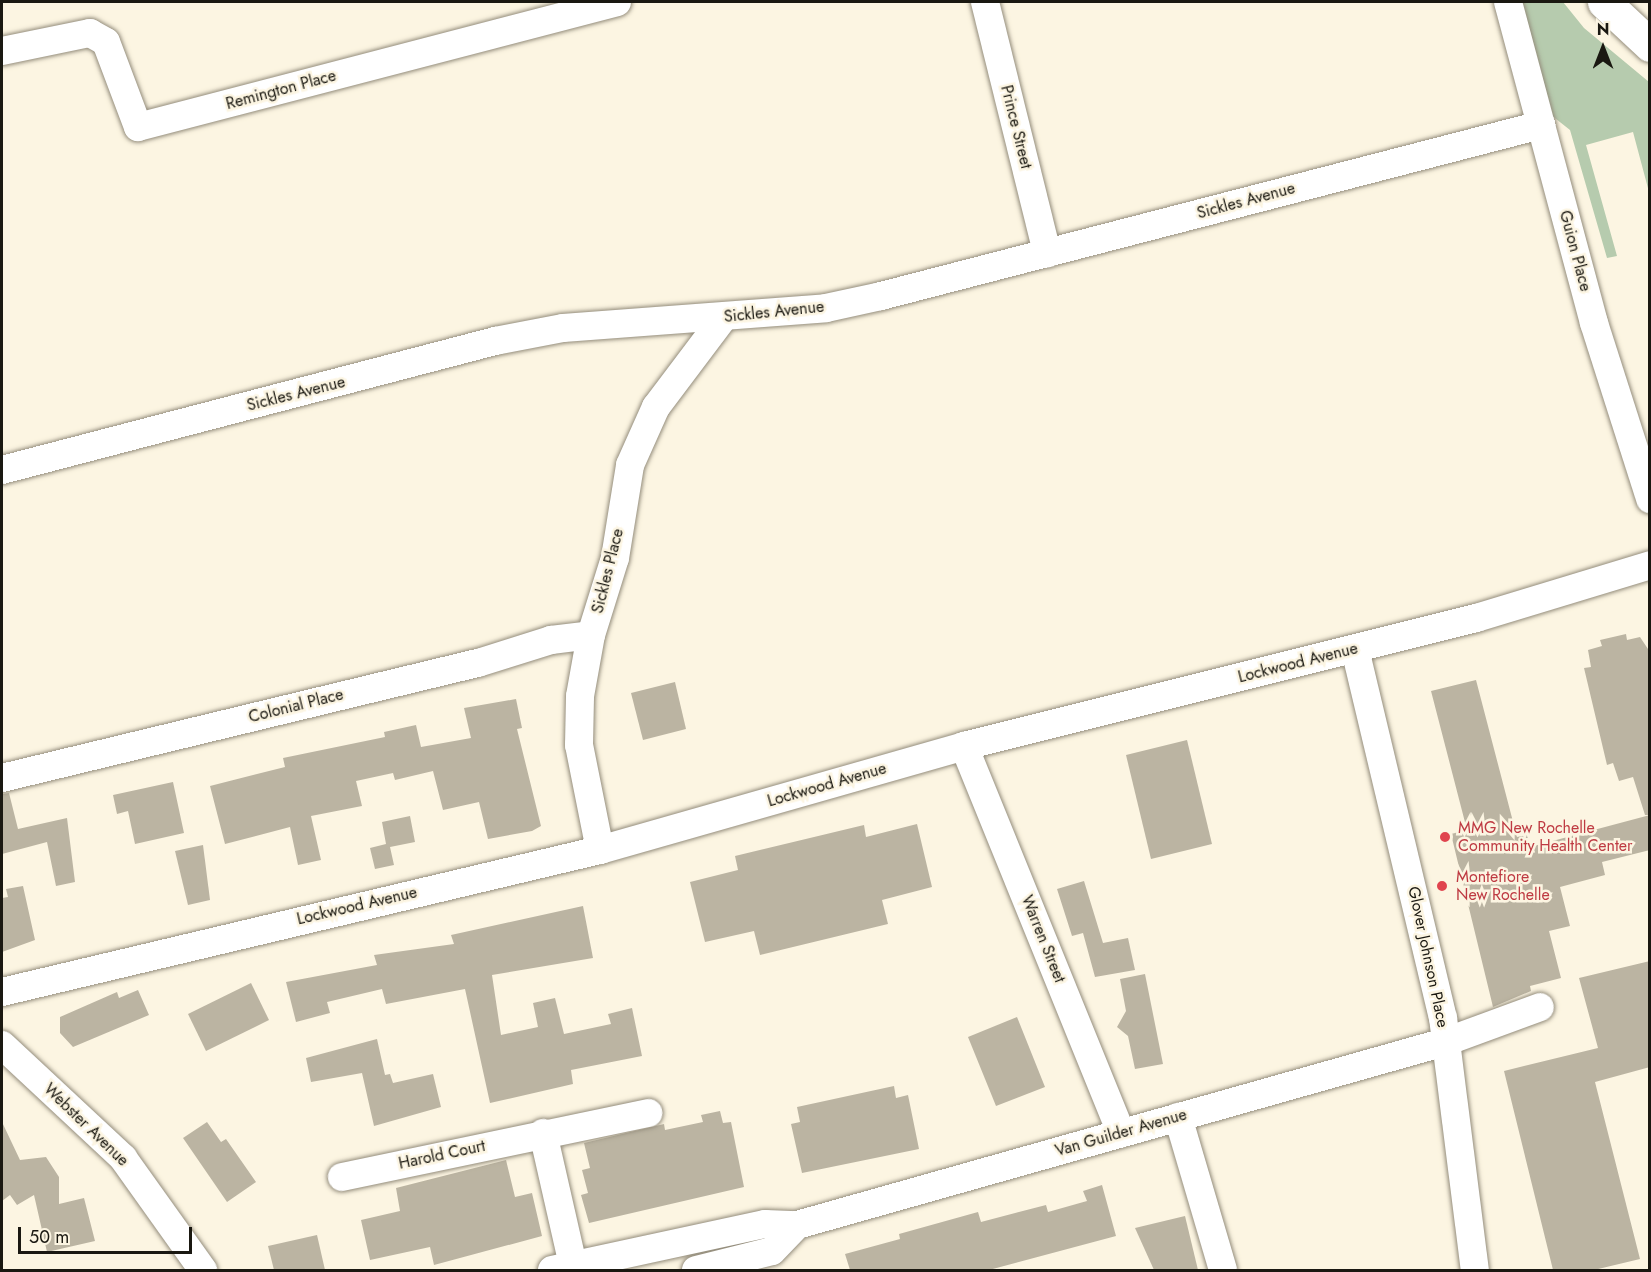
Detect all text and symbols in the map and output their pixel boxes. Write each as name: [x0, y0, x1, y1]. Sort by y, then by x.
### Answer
north arrow: [1573, 18, 1633, 78]
text: N: [1597, 18, 1609, 41]
street label: Remington Place: [224, 66, 338, 114]
street label: Prince Street: [996, 83, 1036, 171]
street label: Sickles Avenue: [1195, 179, 1297, 223]
street label: Guion Place: [1555, 208, 1595, 294]
street label: Sickles Avenue: [723, 297, 825, 327]
street label: Sickles Avenue: [245, 373, 347, 415]
street label: Sickles Place: [588, 527, 628, 615]
street label: Lockwood Avenue: [1236, 639, 1360, 687]
street label: Colonial Place: [247, 685, 345, 727]
street label: Lockwood Avenue: [765, 759, 889, 811]
place label: MMG New Rochelle Community Health Center: [1458, 818, 1633, 856]
marker: MMG New Rochelle Community Health Center: [1436, 828, 1454, 846]
place label: Montefiore New Rochelle: [1456, 867, 1550, 905]
marker: Montefiore New Rochelle: [1433, 877, 1451, 895]
street label: Lockwood Avenue: [295, 883, 419, 929]
street label: Glover Johnson Place: [1404, 885, 1452, 1029]
street label: Warren Street: [1017, 893, 1069, 985]
street label: Webster Avenue: [40, 1080, 132, 1170]
street label: Van Guilder Avenue: [1053, 1105, 1189, 1161]
street label: Harold Court: [397, 1136, 487, 1174]
scale bar: [21, 1215, 195, 1253]
text: 50 m: [29, 1224, 69, 1250]

